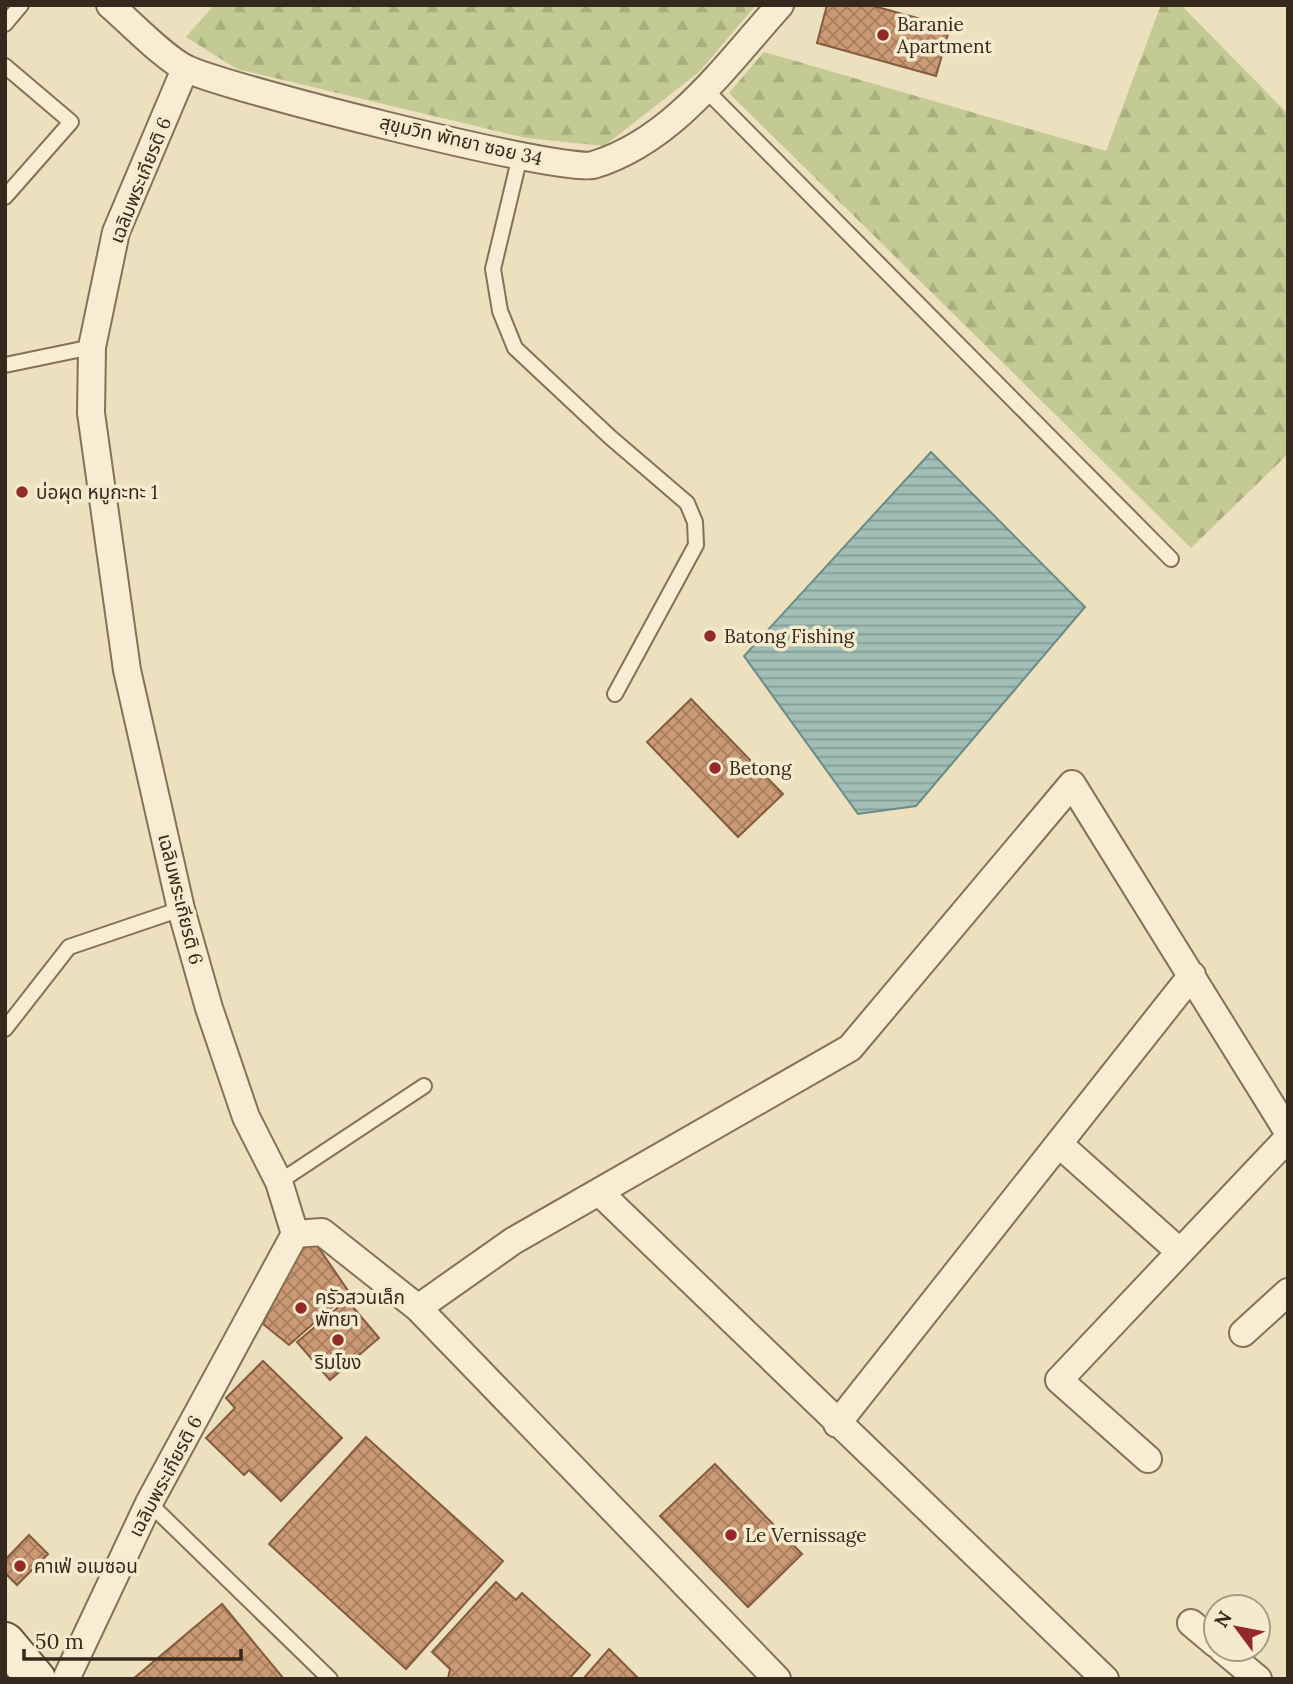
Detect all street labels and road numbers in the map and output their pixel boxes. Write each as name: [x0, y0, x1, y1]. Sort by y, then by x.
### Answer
street label: สุขุมวิท พัทยา ซอย 34: [377, 110, 545, 170]
street label: เฉลิมพระเกียรติ 6: [104, 113, 176, 247]
street label: เฉลิมพระเกียรติ 6: [153, 831, 209, 967]
street label: เฉลิมพระเกียรติ 6: [123, 1411, 207, 1541]

